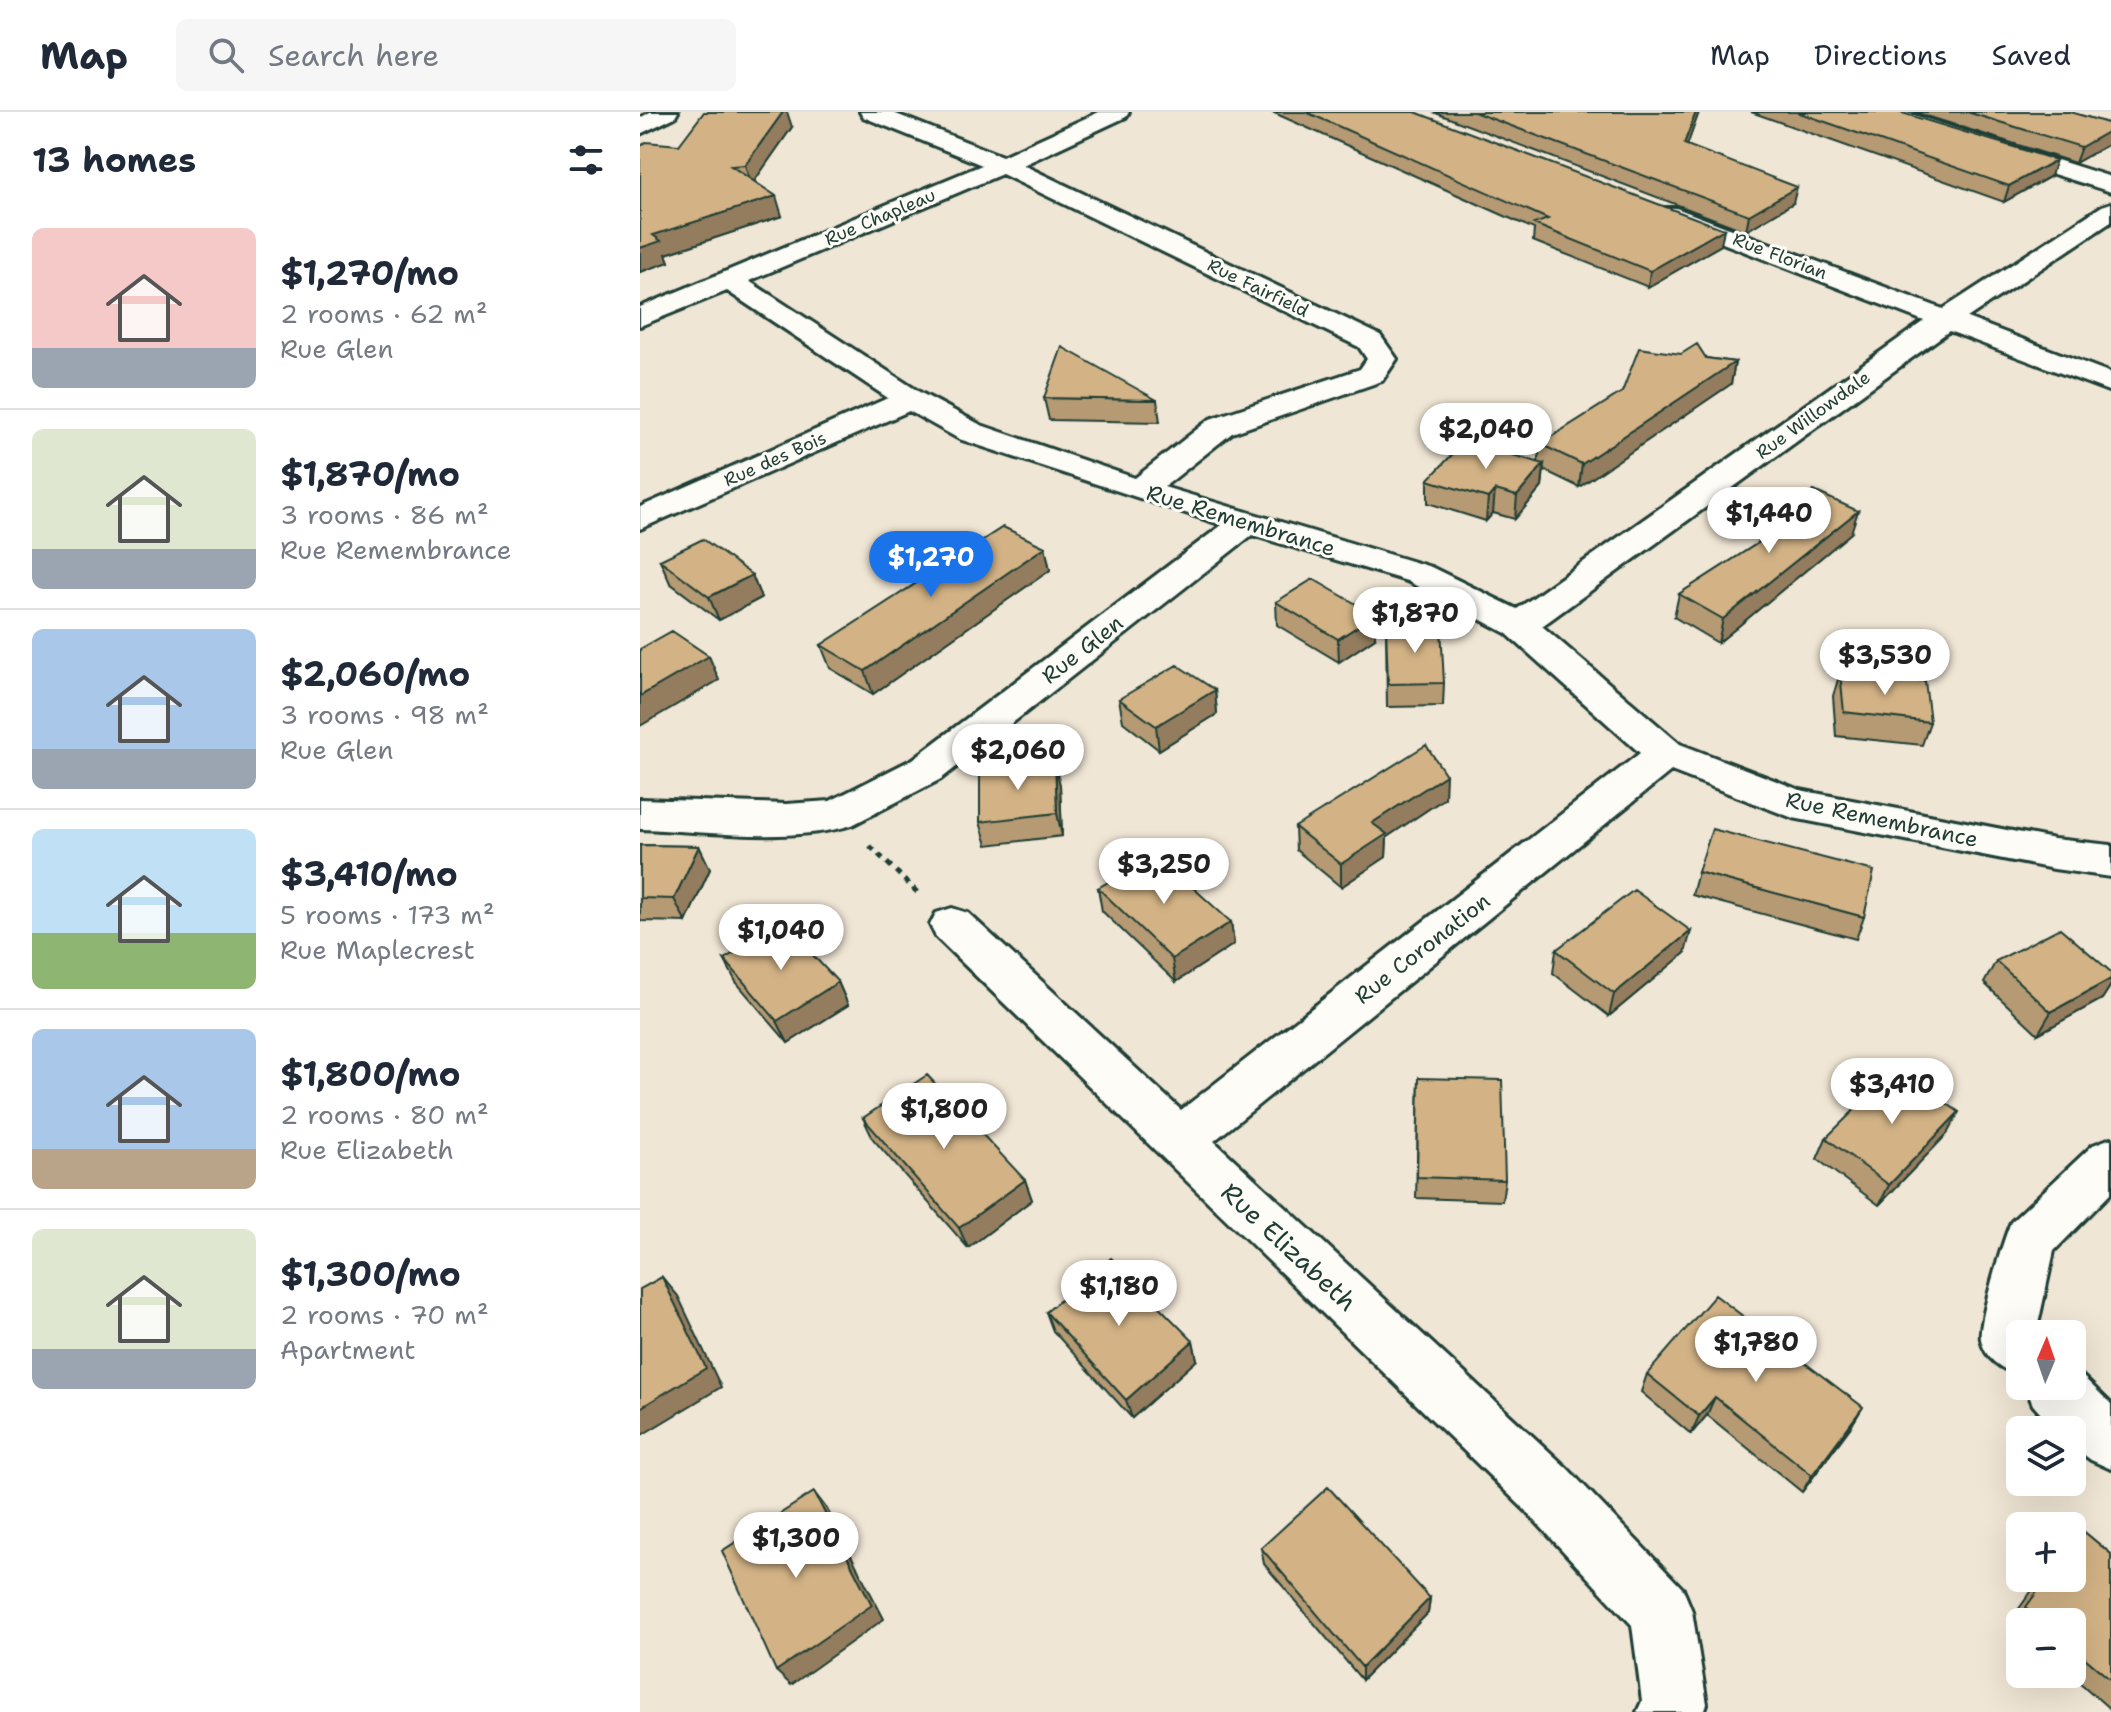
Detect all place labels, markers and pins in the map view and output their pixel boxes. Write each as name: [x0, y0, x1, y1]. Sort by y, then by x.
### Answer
pin: $2,040: [1421, 403, 1551, 471]
pin: $1,440: [1704, 487, 1834, 555]
pin: $1,270: [866, 531, 996, 599]
pin: $1,870: [1350, 587, 1480, 655]
pin: $3,530: [1820, 629, 1950, 697]
pin: $2,060: [953, 724, 1083, 792]
pin: $3,250: [1099, 838, 1229, 906]
pin: $1,040: [716, 904, 846, 972]
pin: $3,410: [1827, 1058, 1957, 1126]
pin: $1,800: [879, 1083, 1009, 1151]
pin: $1,180: [1054, 1260, 1184, 1328]
pin: $1,780: [1691, 1316, 1821, 1384]
pin: $1,300: [731, 1512, 861, 1580]

